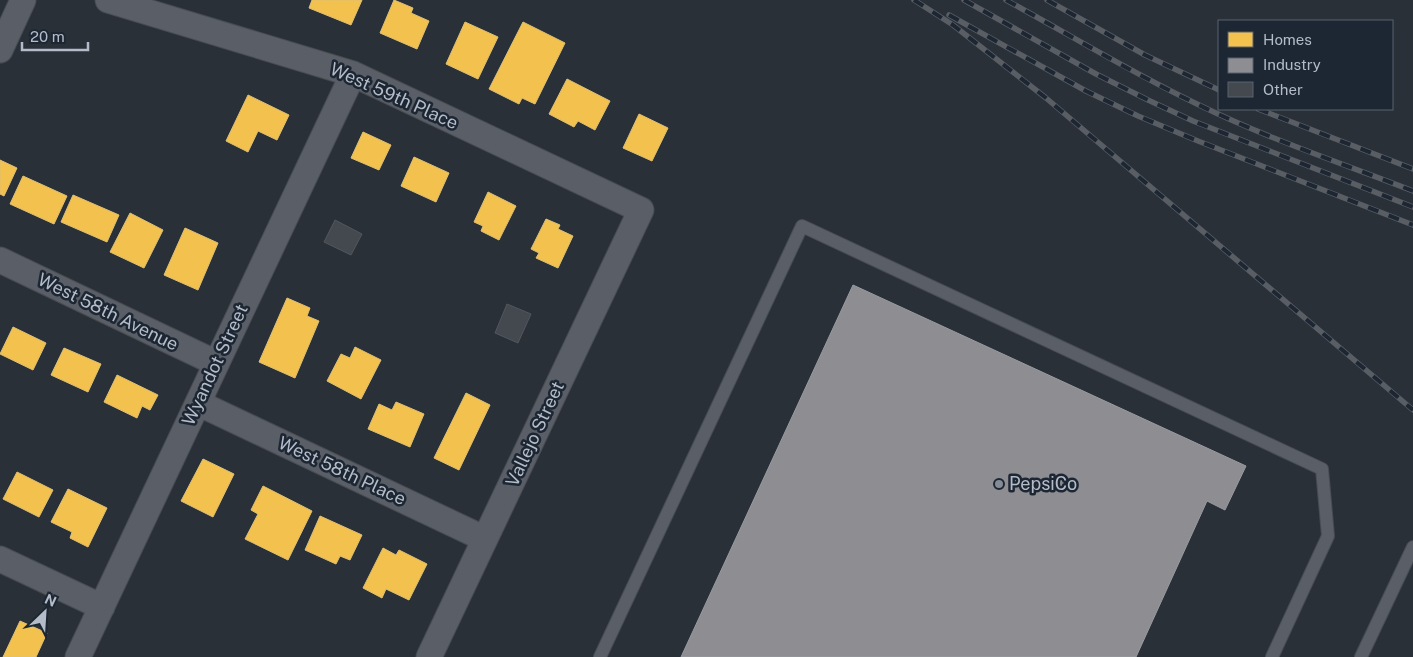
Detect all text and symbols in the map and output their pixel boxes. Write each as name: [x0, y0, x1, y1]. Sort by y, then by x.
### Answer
scale bar: [22, 20, 89, 52]
legend: [1218, 20, 1393, 110]
text: 20 m: [30, 28, 65, 45]
text: Homes: [1263, 31, 1312, 48]
text: Industry: [1263, 56, 1321, 73]
street label: West 59th Place: [327, 58, 462, 133]
text: Other: [1263, 81, 1303, 98]
street label: West 58th Avenue: [35, 268, 182, 355]
street label: Wyandot Street: [177, 301, 252, 429]
street label: Vallejo Street: [501, 378, 568, 490]
street label: West 58th Place: [275, 432, 409, 509]
place label: PepsiCo: [1009, 473, 1077, 494]
marker: PepsiCo: [993, 478, 1005, 490]
north arrow: [20, 587, 70, 637]
text: N: [42, 591, 59, 610]

